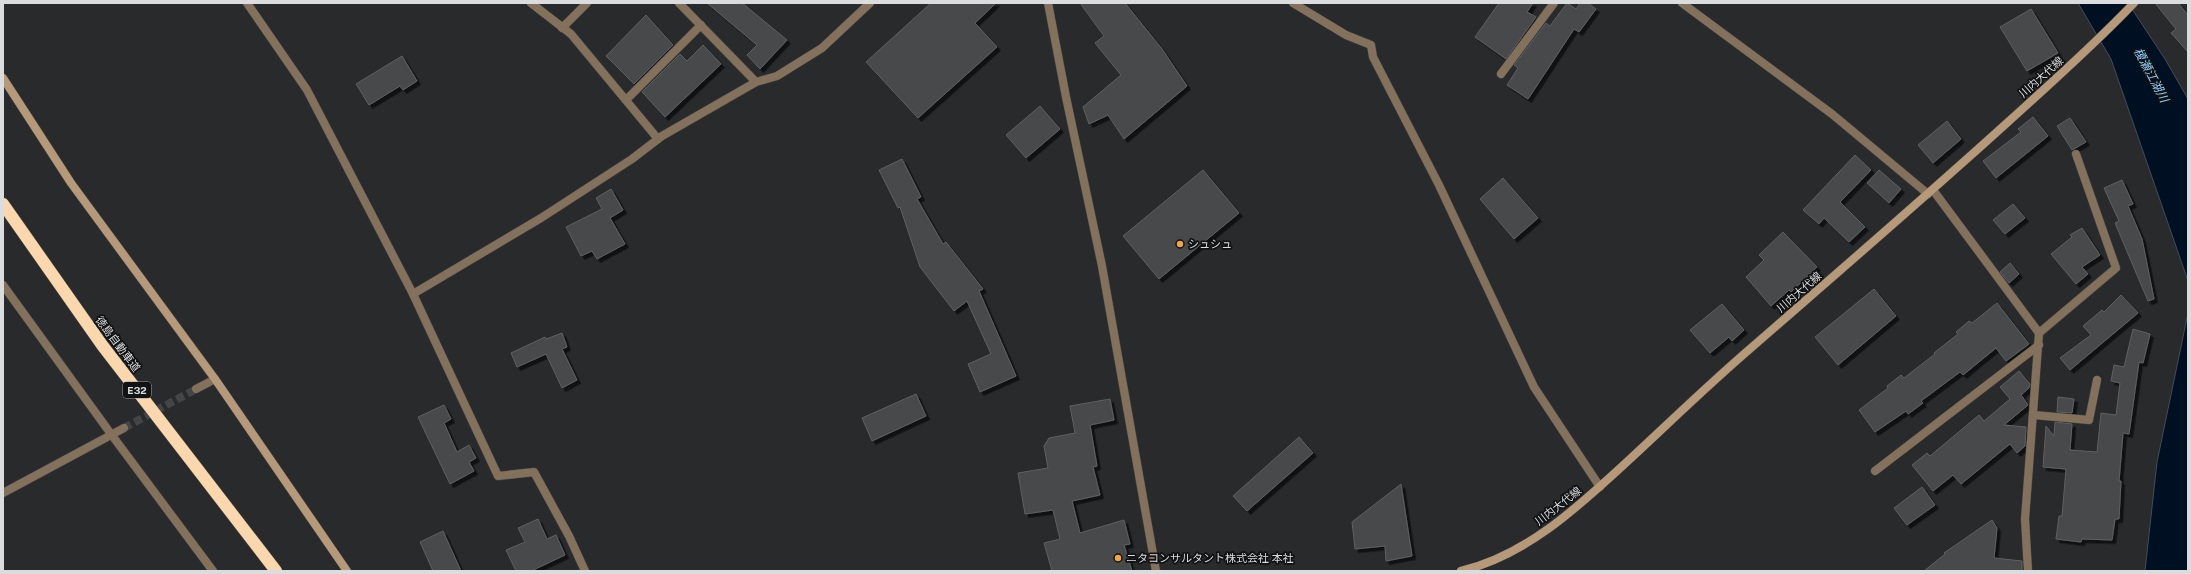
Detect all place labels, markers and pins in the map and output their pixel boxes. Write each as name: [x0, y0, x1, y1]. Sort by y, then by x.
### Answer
place label: シュシュ: [1188, 238, 1232, 250]
marker: シュシュ: [1175, 239, 1185, 249]
place label: ニタコンサルタント株式会社 本社: [1126, 552, 1294, 564]
marker: ニタコンサルタント株式会社 本社: [1113, 553, 1123, 563]

